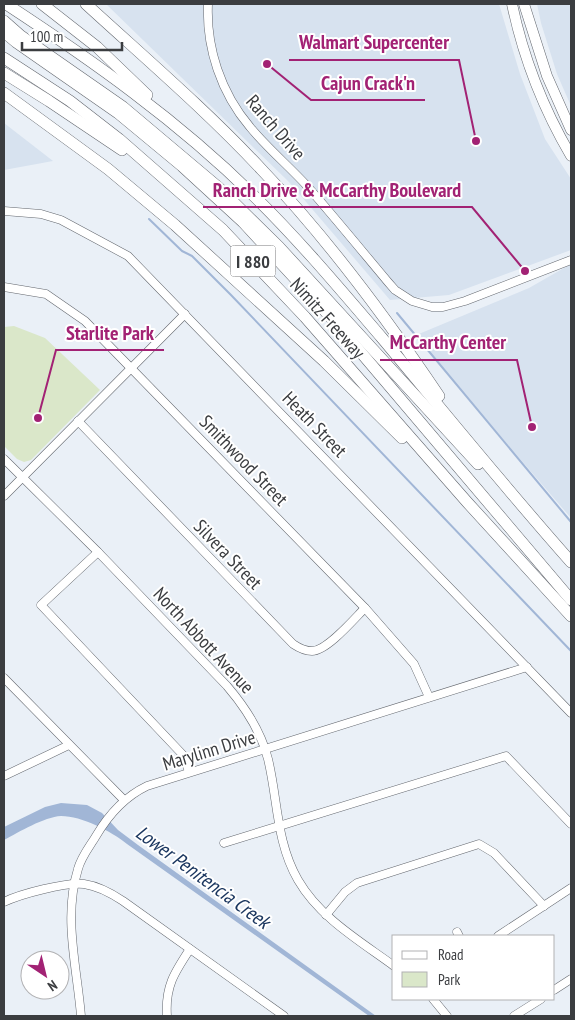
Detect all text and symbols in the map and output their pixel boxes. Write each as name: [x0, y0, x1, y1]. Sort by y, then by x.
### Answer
scale bar: [22, 20, 122, 52]
callout: Walmart Supercenter: [289, 25, 459, 60]
text: 100 m: [30, 27, 63, 46]
text: Walmart Supercenter: [298, 29, 449, 55]
callout: Cajun Crack'n: [311, 65, 425, 100]
text: Cajun Crack'n: [321, 70, 415, 96]
street label: Ranch Drive: [241, 89, 311, 165]
callout: Ranch Drive & McCarthy Boulevard: [203, 172, 472, 207]
text: Ranch Drive & McCarthy Boulevard: [213, 177, 461, 203]
road number: I 880: [230, 246, 276, 276]
street label: Nimitz Freeway: [285, 272, 371, 364]
callout: Starlite Park: [56, 315, 164, 350]
text: Starlite Park: [66, 320, 155, 346]
callout: McCarthy Center: [380, 325, 517, 360]
text: McCarthy Center: [390, 329, 506, 355]
street label: Heath Street: [278, 386, 353, 463]
street label: Smithwood Street: [195, 409, 294, 511]
street label: Silvera Street: [189, 514, 268, 595]
street label: North Abbott Avenue: [149, 582, 260, 698]
street label: Marylinn Drive: [160, 724, 258, 775]
water label: Lower Penitencia Creek: [131, 819, 277, 936]
legend: [392, 935, 555, 1000]
text: Road: [438, 945, 464, 964]
north arrow: [20, 950, 70, 1000]
text: Park: [438, 970, 460, 989]
text: N: [44, 976, 61, 995]

